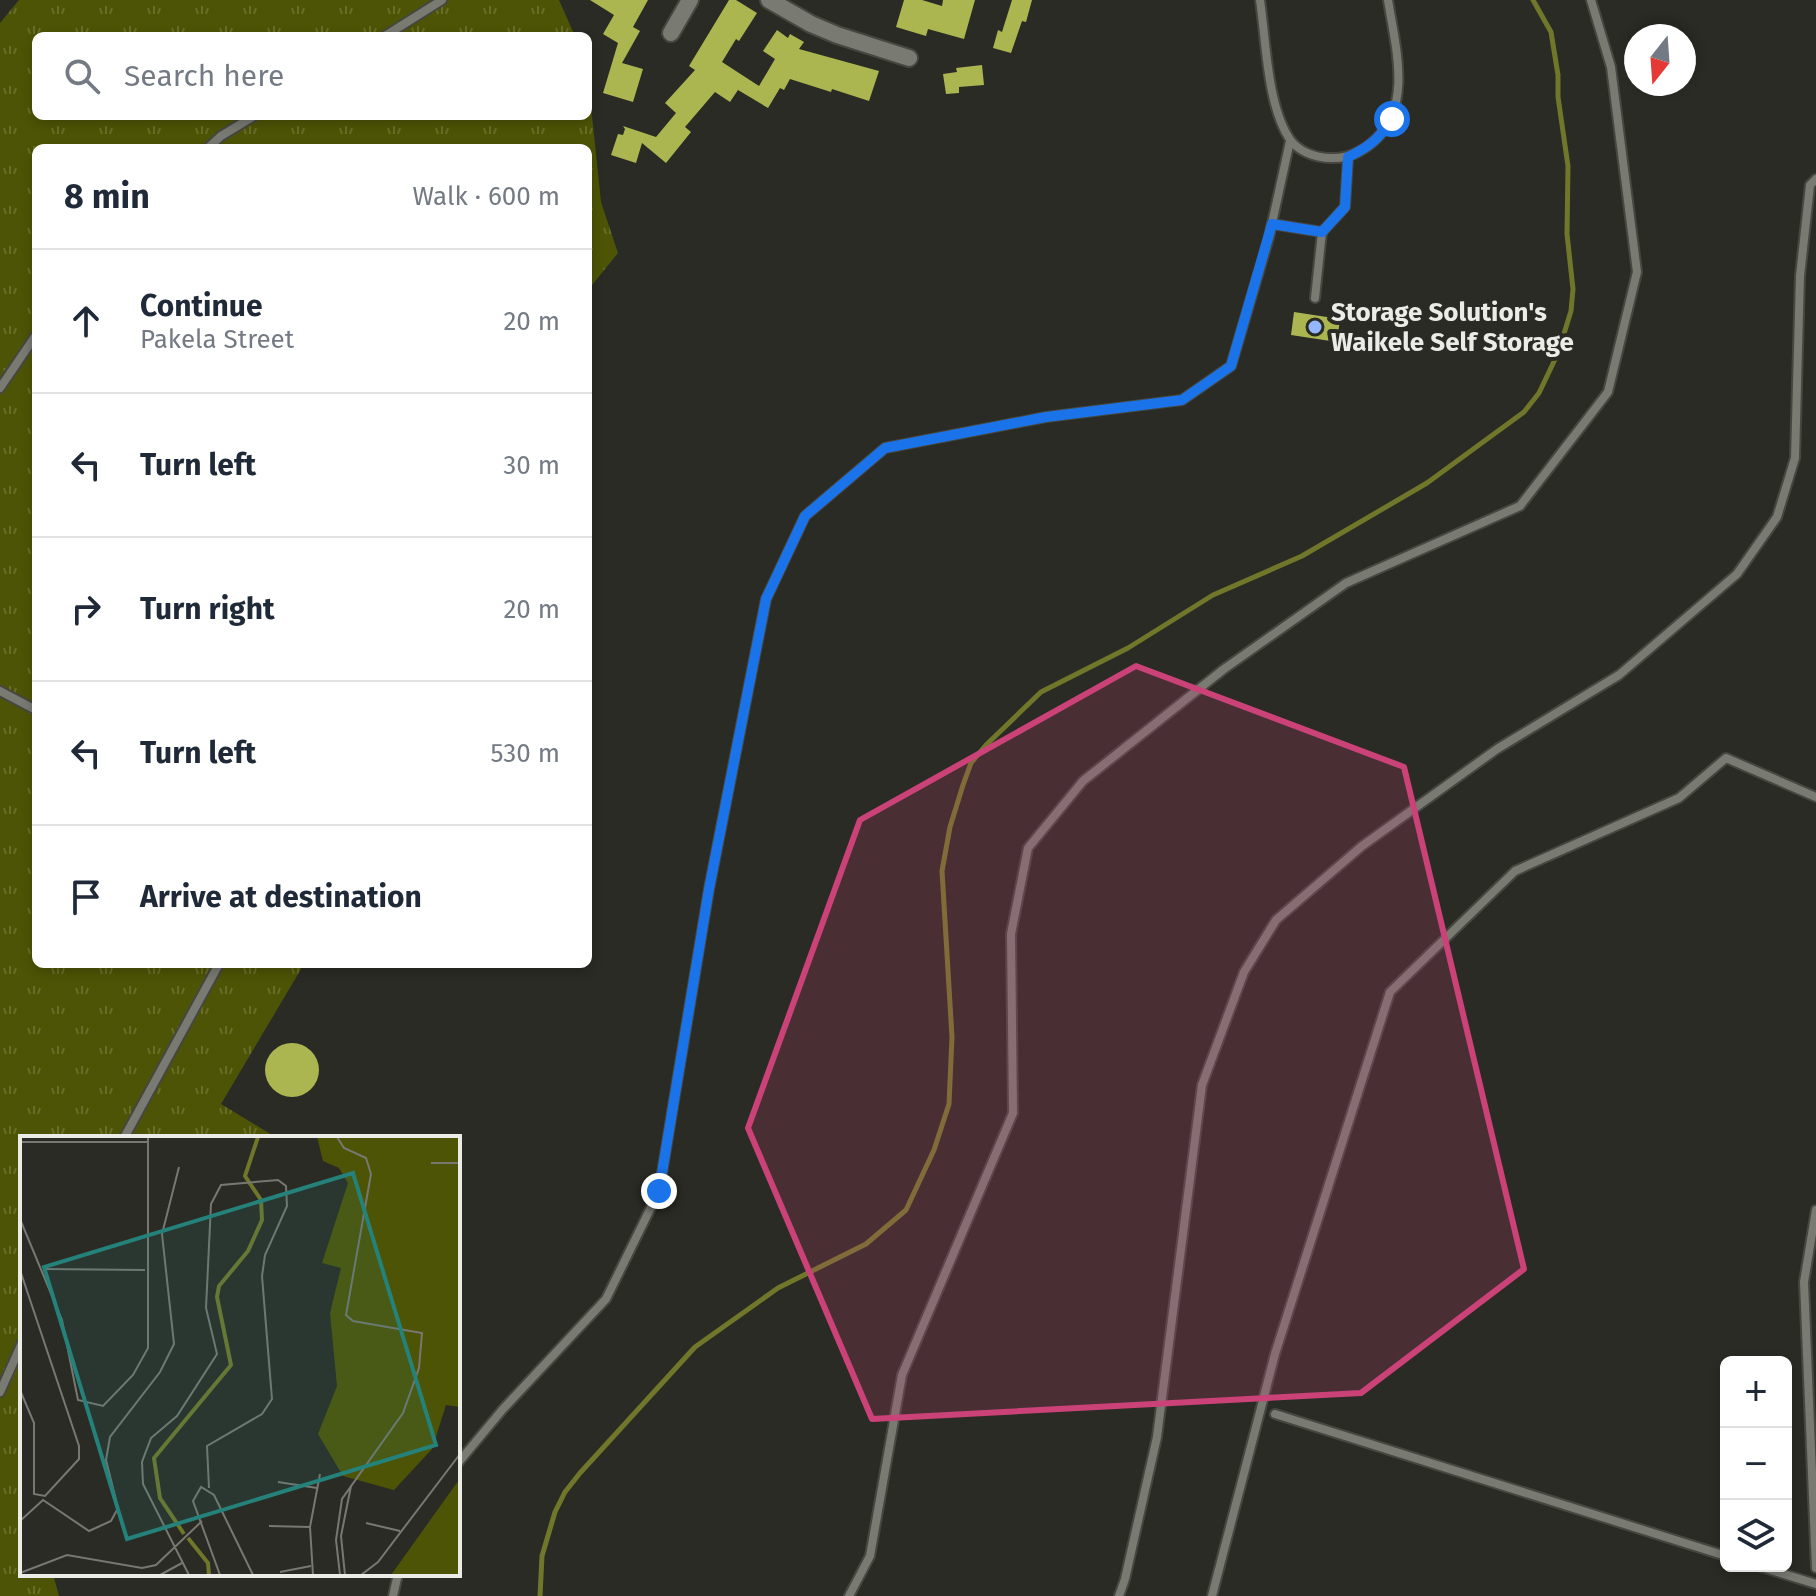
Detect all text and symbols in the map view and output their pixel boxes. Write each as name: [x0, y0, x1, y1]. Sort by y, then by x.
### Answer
north arrow: [1624, 24, 1696, 96]
search box: [32, 32, 592, 120]
icon: search: [60, 54, 104, 98]
text: Search here: [124, 58, 284, 94]
route start: [1374, 101, 1410, 137]
text: 8 min: [64, 176, 150, 217]
text: Walk · 600 m: [412, 181, 560, 212]
text: Continue: [140, 288, 263, 324]
place label: Storage Solution's Waikele Self Storage: [1331, 297, 1574, 358]
icon: ahead: [64, 299, 108, 343]
text: 20 m: [503, 306, 560, 337]
marker: Storage Solution's Waikele Self Storage: [1306, 318, 1324, 336]
text: Pakela Street: [140, 324, 294, 355]
icon: left: [64, 443, 108, 487]
text: Turn left: [140, 447, 256, 483]
text: 30 m: [503, 450, 560, 481]
icon: right: [64, 587, 108, 631]
text: Turn right: [140, 591, 275, 627]
text: 20 m: [503, 594, 560, 625]
icon: left: [64, 731, 108, 775]
text: Turn left: [140, 735, 256, 771]
text: 530 m: [491, 738, 560, 769]
icon: arrive: [64, 875, 108, 919]
text: Arrive at destination: [140, 879, 422, 915]
inset map: [20, 1136, 460, 1576]
route end: [641, 1173, 677, 1209]
map controls: [1720, 1356, 1792, 1572]
button: +: [1720, 1356, 1792, 1428]
button: −: [1720, 1428, 1792, 1500]
button: layers: [1720, 1500, 1792, 1572]

